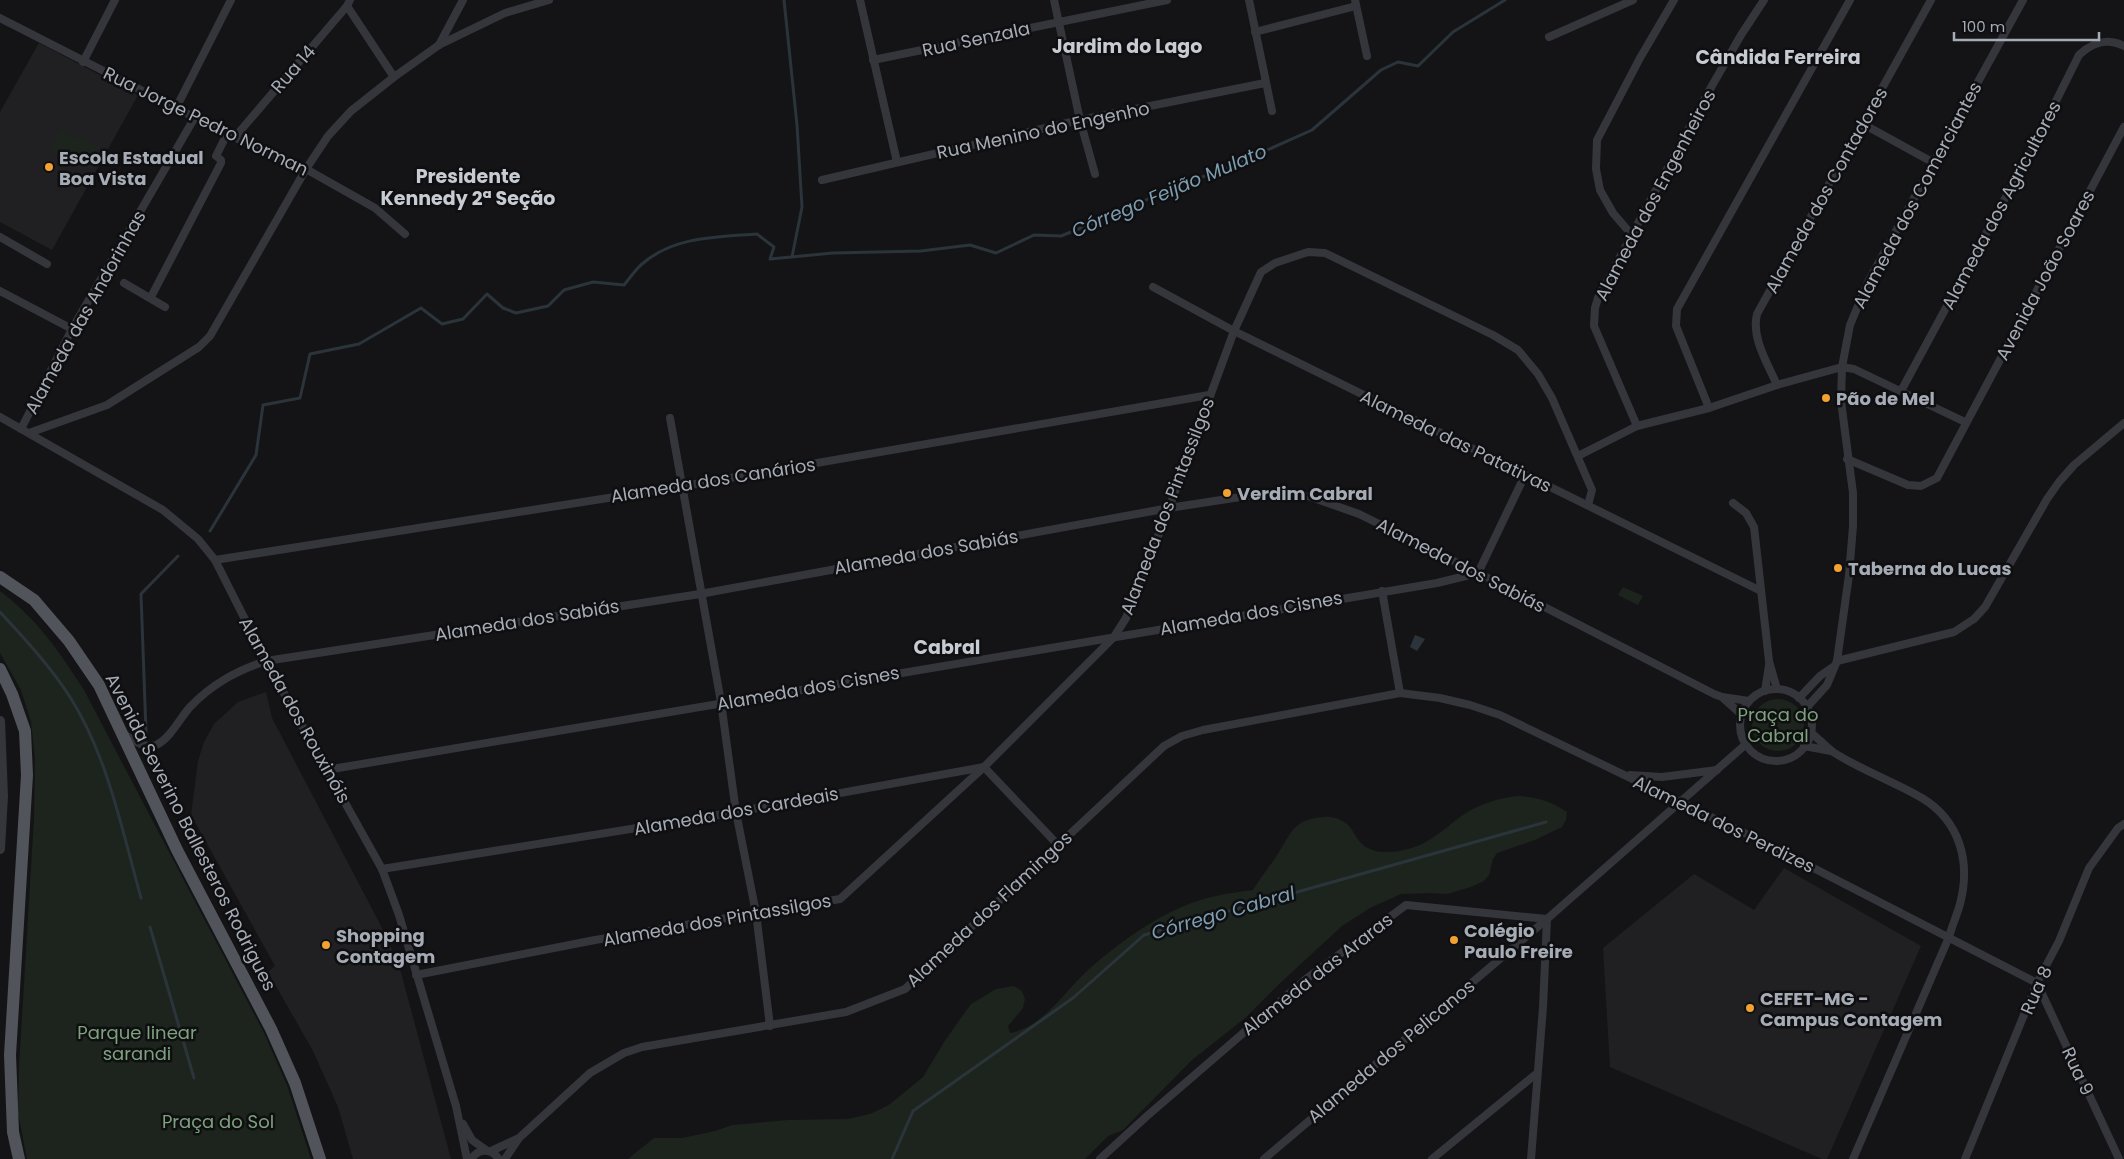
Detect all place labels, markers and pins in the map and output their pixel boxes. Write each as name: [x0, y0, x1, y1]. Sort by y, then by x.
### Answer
place label: Escola Estadual Boa Vista: [59, 145, 204, 191]
marker: Escola Estadual Boa Vista: [43, 161, 55, 173]
place label: Pão de Mel: [1836, 386, 1935, 411]
marker: Pão de Mel: [1820, 392, 1832, 404]
place label: Verdim Cabral: [1237, 481, 1373, 506]
marker: Verdim Cabral: [1221, 487, 1233, 499]
place label: Taberna do Lucas: [1848, 556, 2011, 581]
marker: Taberna do Lucas: [1832, 562, 1844, 574]
place label: Colégio Paulo Freire: [1464, 918, 1573, 964]
place label: Shopping Contagem: [336, 923, 435, 969]
marker: Colégio Paulo Freire: [1448, 934, 1460, 946]
marker: Shopping Contagem: [320, 939, 332, 951]
place label: CEFET-MG - Campus Contagem: [1760, 986, 1942, 1032]
marker: CEFET-MG - Campus Contagem: [1744, 1002, 1756, 1014]

